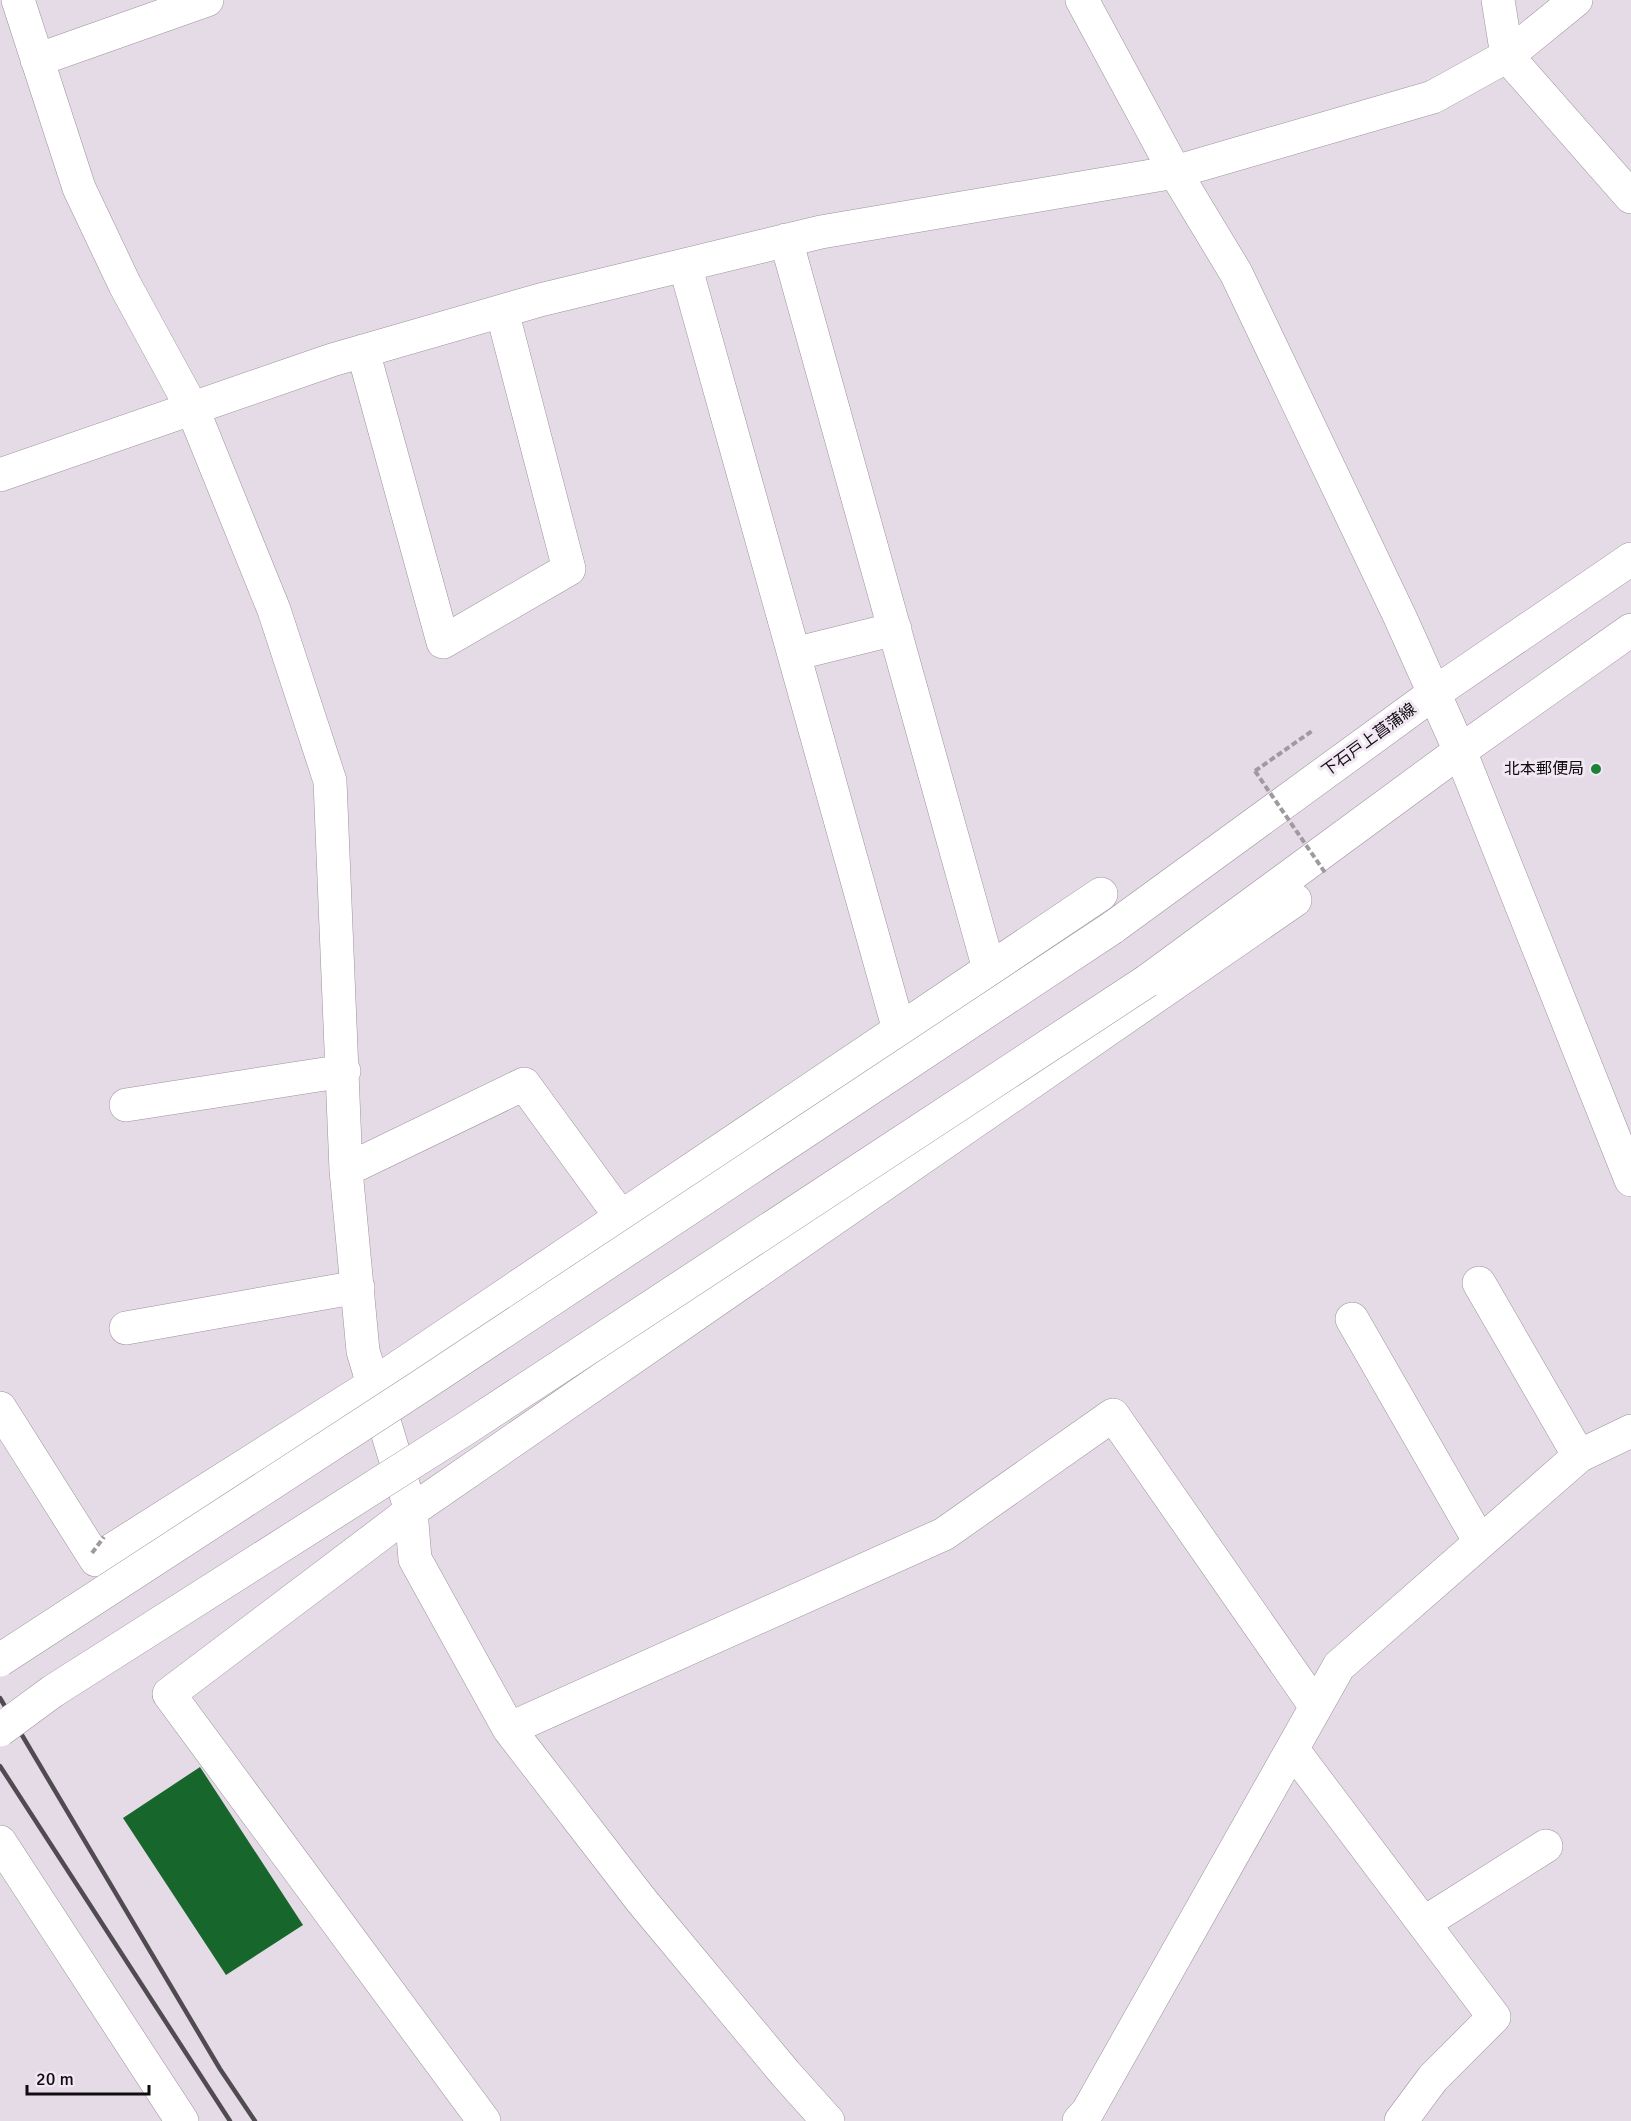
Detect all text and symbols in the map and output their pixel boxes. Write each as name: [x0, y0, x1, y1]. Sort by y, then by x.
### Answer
street label: 下石戸上菖蒲線: [1318, 699, 1420, 781]
place label: 北本郵便局: [1504, 759, 1584, 779]
marker: 北本郵便局: [1589, 762, 1603, 776]
scale bar: [27, 2058, 148, 2096]
text: 20 m: [36, 2068, 74, 2090]

